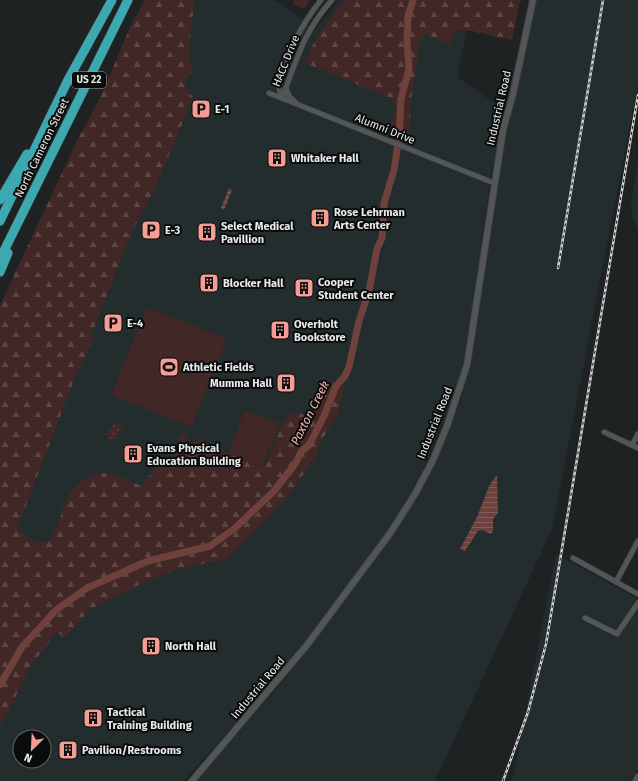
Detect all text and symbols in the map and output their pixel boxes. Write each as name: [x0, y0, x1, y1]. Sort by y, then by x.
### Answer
street label: HACC Drive: [270, 33, 302, 89]
street label: Industrial Road: [484, 69, 514, 147]
road number: US 22: [72, 72, 106, 88]
street label: North Cameron Street: [12, 96, 72, 200]
parking icon: E-1: [190, 98, 212, 120]
place label: E-1: [215, 103, 229, 116]
street label: Alumni Drive: [353, 111, 417, 147]
building icon: Whitaker Hall: [266, 147, 288, 169]
place label: Whitaker Hall: [291, 152, 359, 165]
place label: Rose Lehrman Arts Center: [333, 206, 405, 232]
building icon: Rose Lehrman Arts Center: [309, 207, 331, 229]
parking icon: E-3: [140, 219, 162, 241]
place label: Select Medical Pavillion: [221, 220, 294, 246]
building icon: Select Medical Pavillion: [196, 221, 218, 243]
place label: E-3: [165, 224, 180, 237]
building icon: Blocker Hall: [198, 272, 220, 294]
place label: Cooper Student Center: [318, 276, 394, 302]
place label: Blocker Hall: [223, 277, 284, 290]
building icon: Cooper Student Center: [293, 277, 315, 299]
parking icon: E-4: [102, 312, 124, 334]
place label: E-4: [127, 317, 143, 330]
place label: Overholt Bookstore: [294, 318, 346, 344]
building icon: Overholt Bookstore: [269, 319, 291, 341]
sports icon: Athletic Fields: [158, 356, 180, 378]
place label: Athletic Fields: [182, 361, 255, 374]
building icon: Mumma Hall: [275, 372, 297, 394]
place label: Mumma Hall: [210, 377, 273, 390]
water label: Paxton Creek: [288, 378, 332, 447]
street label: Industrial Road: [415, 385, 455, 461]
place label: Evans Physical Education Building: [147, 442, 242, 468]
building icon: Evans Physical Education Building: [122, 443, 144, 465]
building icon: North Hall: [140, 635, 162, 657]
place label: North Hall: [165, 640, 217, 653]
street label: Industrial Road: [228, 655, 288, 721]
place label: Tactical Training Building: [107, 706, 193, 732]
building icon: Tactical Training Building: [82, 707, 104, 729]
north arrow: [12, 729, 52, 769]
building icon: Pavilion/Restrooms: [57, 739, 79, 761]
place label: Pavilion/Restrooms: [82, 744, 182, 757]
text: N: [22, 750, 34, 765]

